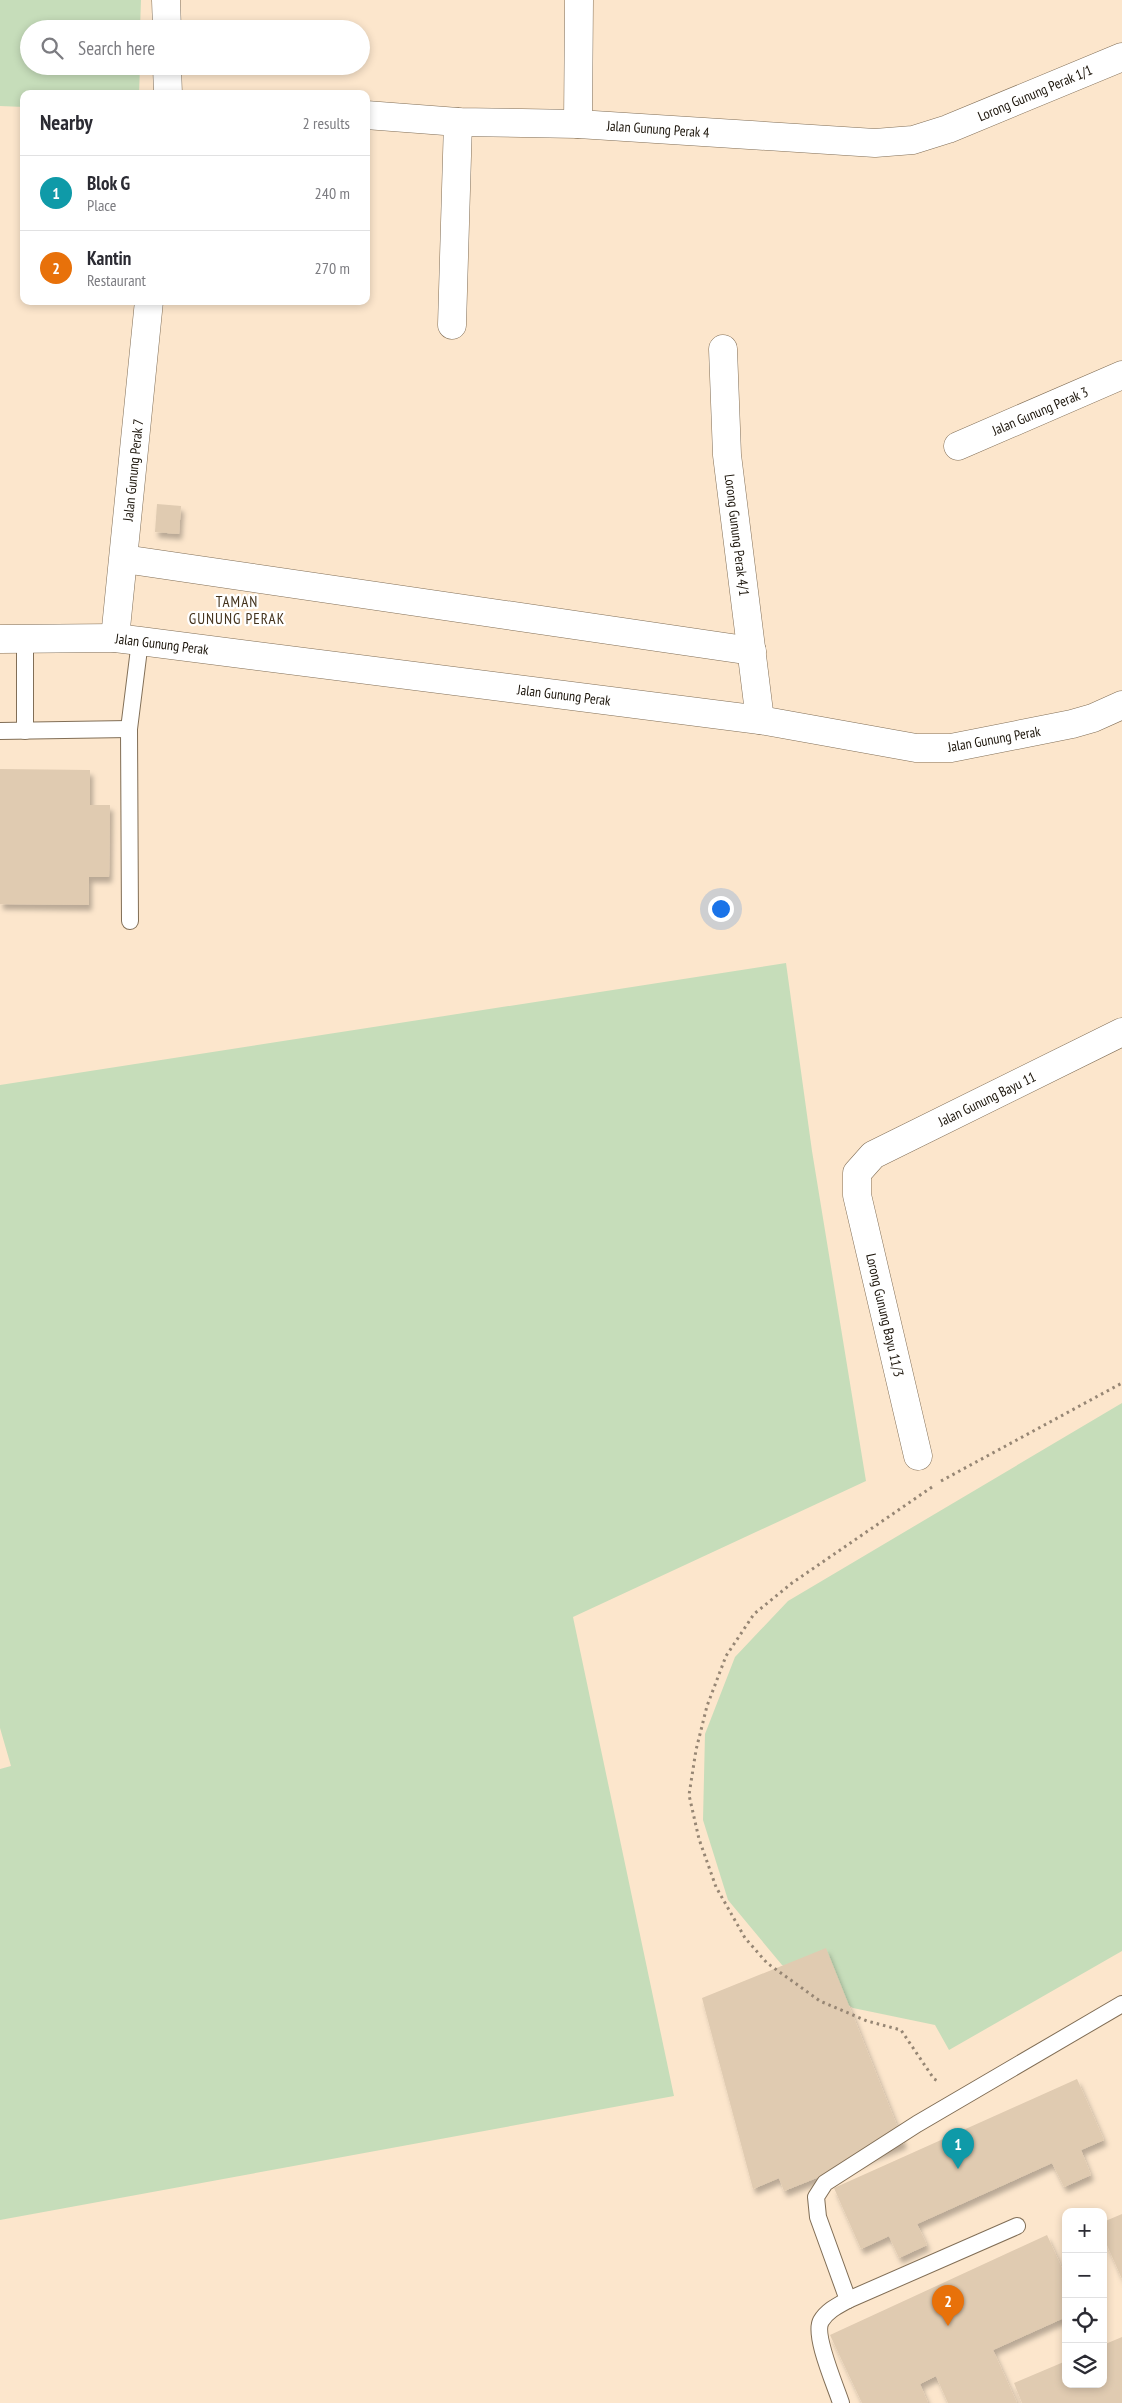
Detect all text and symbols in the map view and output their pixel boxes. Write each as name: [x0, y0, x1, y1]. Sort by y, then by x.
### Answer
search box: [20, 20, 370, 75]
icon: search: [38, 34, 66, 62]
text: Search here: [78, 36, 155, 60]
street label: Lorong Gunung Perak 1/1: [975, 61, 1095, 125]
text: Nearby: [40, 109, 93, 136]
text: 2 results: [303, 113, 350, 133]
street label: Jalan Gunung Perak 4: [605, 116, 711, 142]
text: Blok G: [87, 171, 130, 195]
text: 1: [52, 183, 60, 203]
text: 240 m: [315, 183, 350, 203]
text: Place: [87, 195, 116, 215]
text: Kantin: [87, 246, 131, 270]
text: 2: [52, 258, 60, 278]
text: 270 m: [315, 258, 350, 278]
text: Restaurant: [87, 270, 146, 290]
street label: Jalan Gunung Perak 3: [988, 383, 1091, 440]
street label: Jalan Gunung Perak 7: [119, 418, 147, 523]
street label: Lorong Gunung Perak 4/1: [721, 473, 753, 597]
district label: TAMAN GUNUNG PERAK: [189, 592, 285, 628]
street label: Jalan Gunung Perak: [113, 629, 210, 659]
street label: Jalan Gunung Perak: [515, 680, 612, 710]
street label: Jalan Gunung Perak: [945, 722, 1042, 756]
your location: [708, 896, 734, 922]
street label: Jalan Gunung Bayu 11: [934, 1068, 1039, 1131]
street label: Lorong Gunung Bayu 11/3: [862, 1252, 908, 1378]
pin: 1: [942, 2128, 974, 2169]
map controls: [1062, 2208, 1107, 2388]
button: +: [1062, 2208, 1107, 2253]
button: −: [1062, 2253, 1107, 2298]
pin: 2: [932, 2285, 964, 2326]
button: locate: [1062, 2298, 1107, 2343]
button: layers: [1062, 2343, 1107, 2388]

